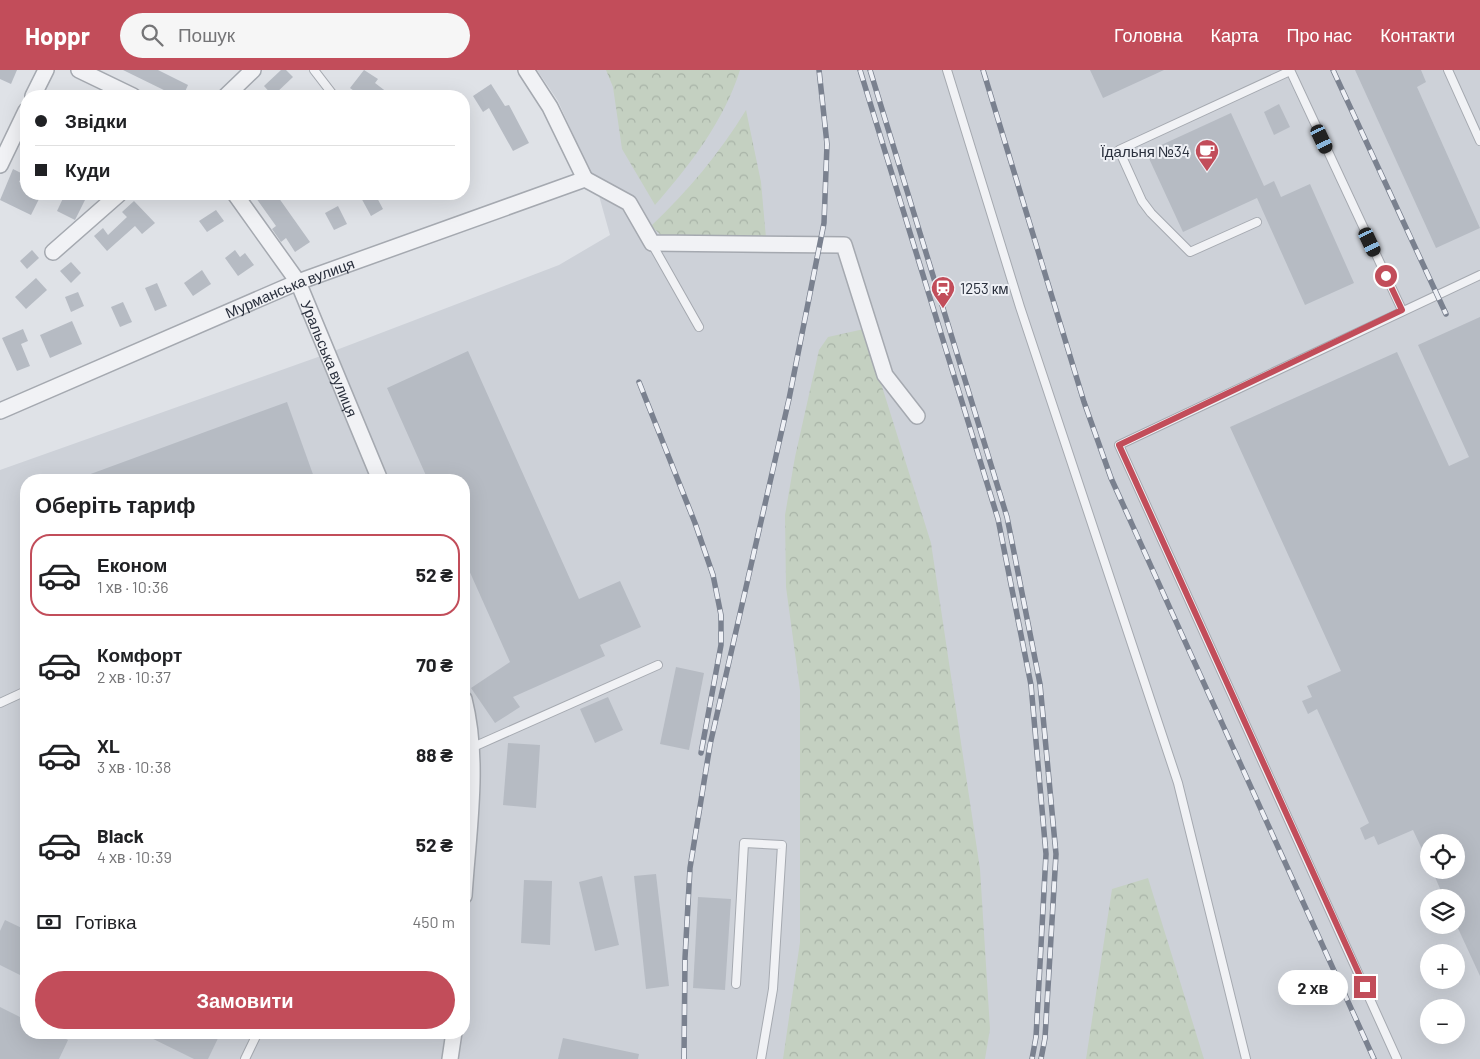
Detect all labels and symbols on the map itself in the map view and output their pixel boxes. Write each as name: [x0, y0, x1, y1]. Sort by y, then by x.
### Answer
car: [1308, 122, 1335, 156]
cafe icon: Їдальня №34: [1194, 138, 1220, 172]
place label: Їдальня №34: [1101, 142, 1190, 160]
car: [1356, 225, 1383, 259]
street label: Мурманська вулиця: [222, 254, 357, 321]
route start: [1375, 265, 1397, 287]
station icon: 1253 км: [930, 275, 956, 309]
place label: 1253 км: [960, 279, 1009, 297]
street label: Уральська вулиця: [298, 298, 362, 419]
callout: 2 хв: [1278, 970, 1348, 1004]
route end: [1354, 976, 1376, 998]

